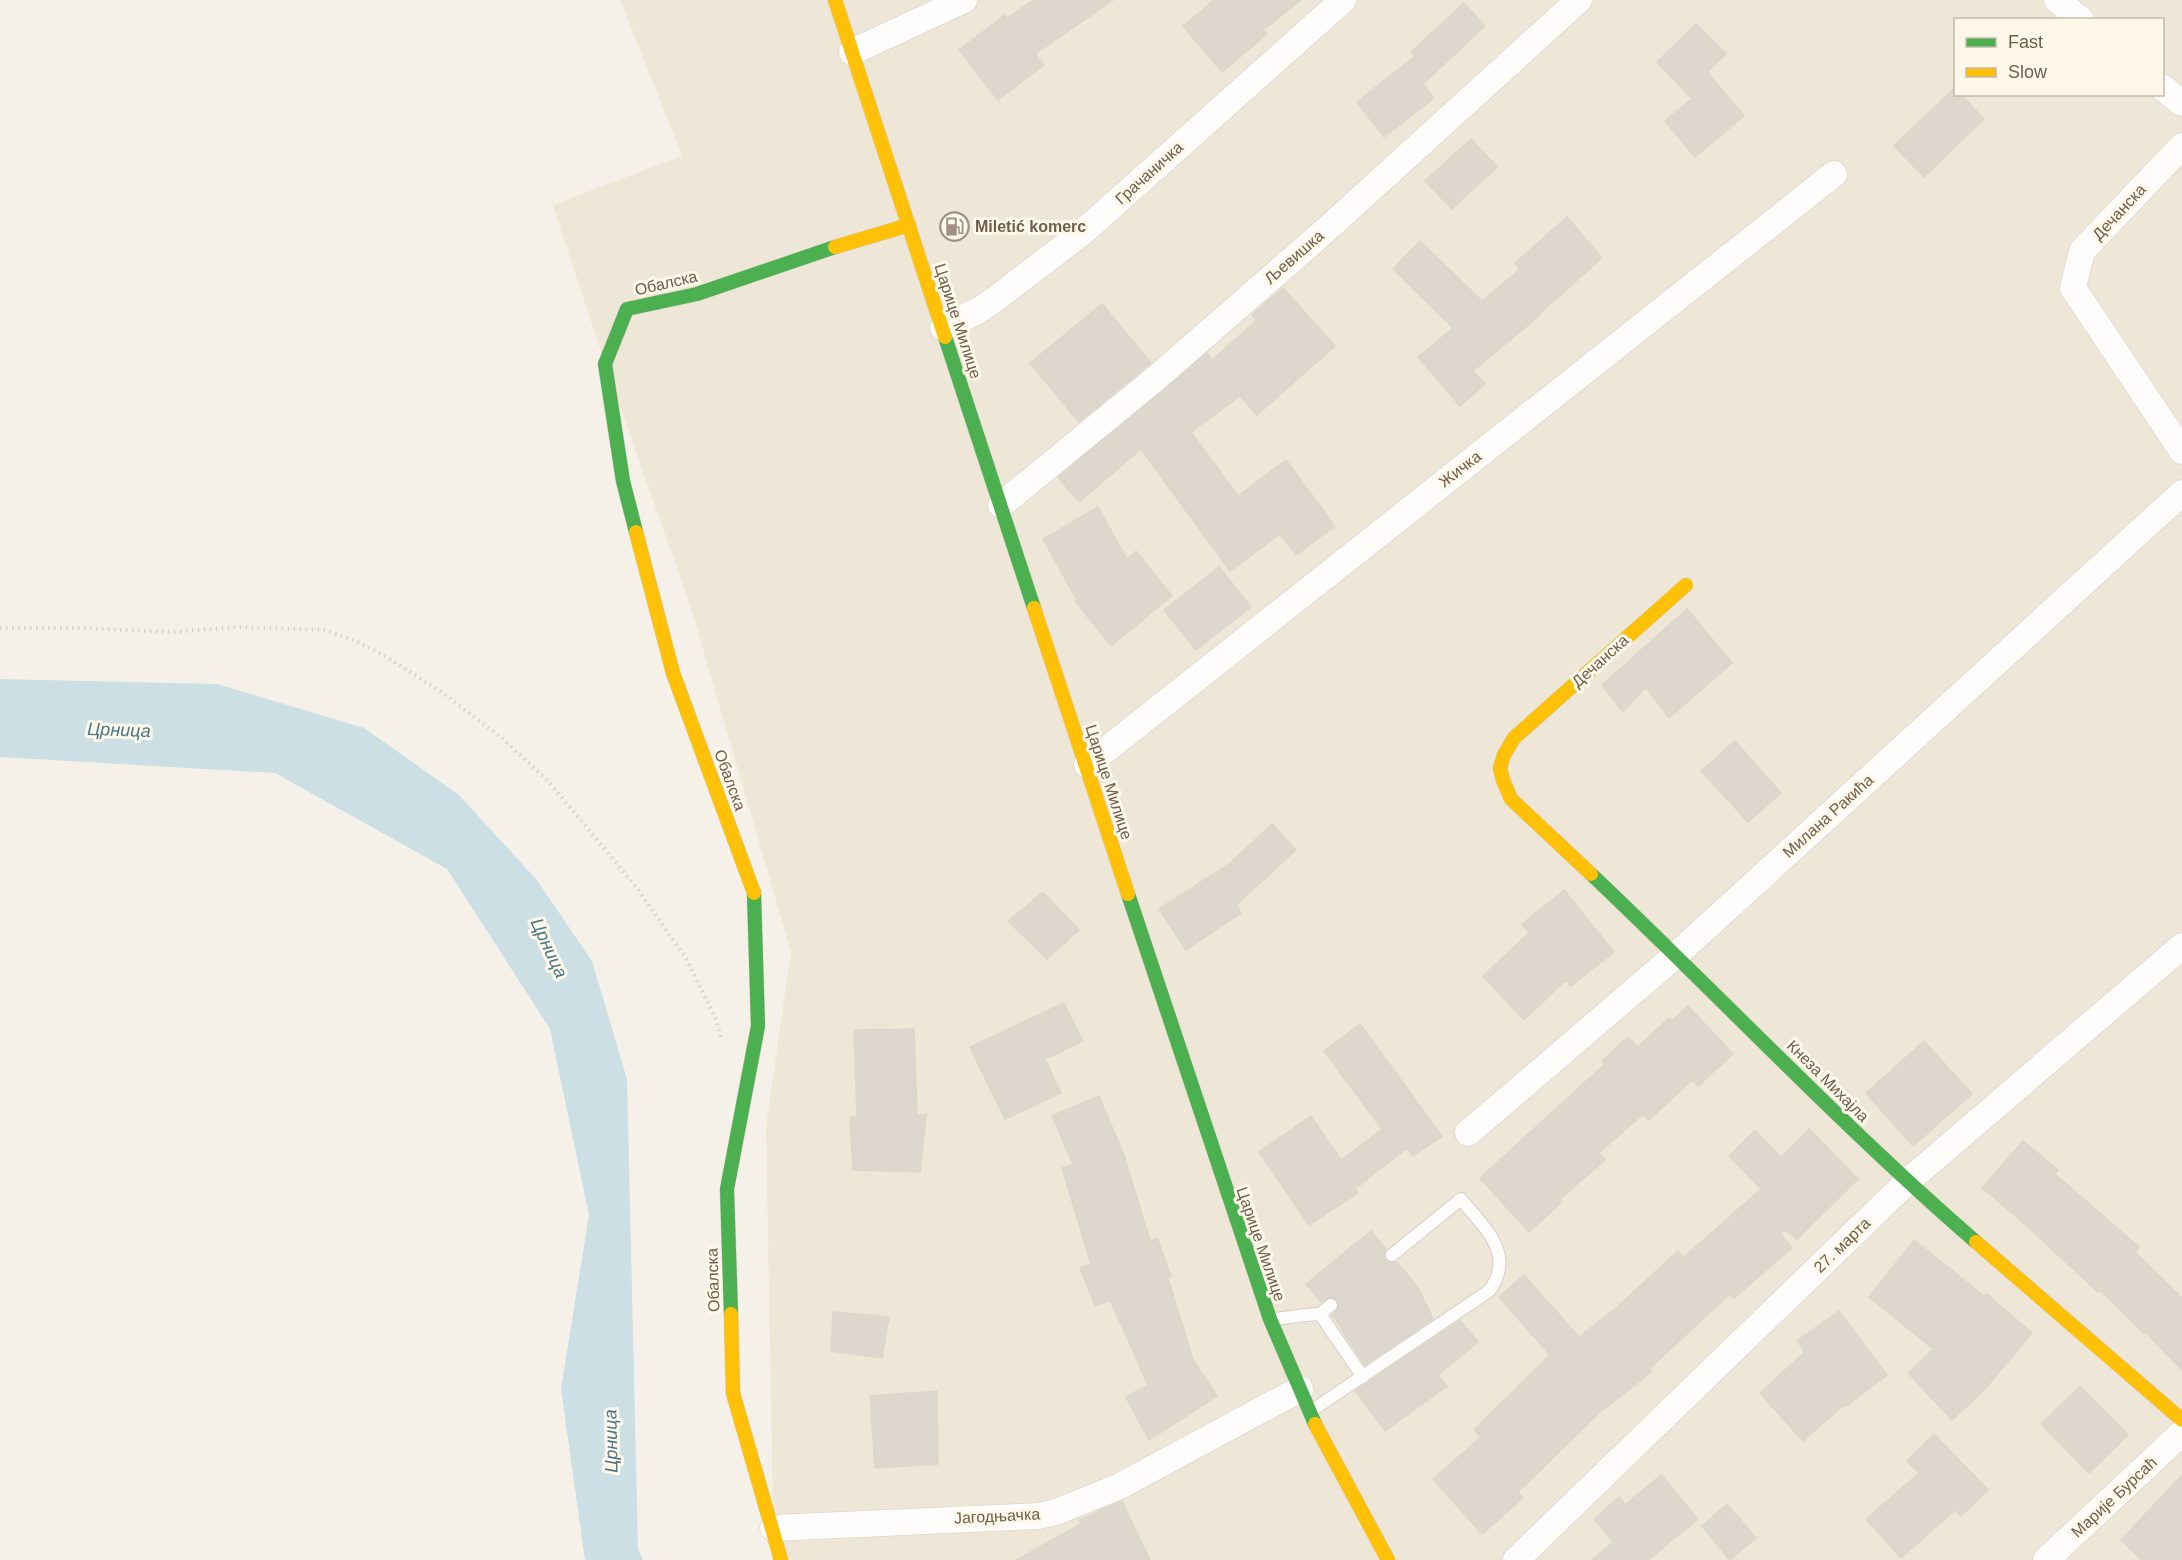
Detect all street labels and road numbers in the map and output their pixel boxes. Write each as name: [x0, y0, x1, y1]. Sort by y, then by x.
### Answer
street label: Грачаничка: [1112, 138, 1186, 208]
street label: Дечанска: [2089, 181, 2149, 243]
street label: Љевишка: [1261, 227, 1327, 287]
street label: Царице Милице: [931, 261, 985, 381]
street label: Обалска: [633, 268, 699, 298]
street label: Жичка: [1436, 447, 1484, 491]
street label: Дечанска: [1568, 631, 1632, 691]
street label: Царице Милице: [1082, 722, 1136, 842]
street label: Обалска: [711, 747, 749, 813]
street label: Милана Ракића: [1779, 771, 1877, 861]
street label: Кнеза Михајла: [1784, 1037, 1872, 1125]
street label: Царице Милице: [1233, 1185, 1289, 1303]
street label: 27. марта: [1810, 1214, 1874, 1276]
street label: Обалска: [703, 1248, 723, 1312]
street label: Марије Бурсаћ: [2068, 1453, 2160, 1541]
street label: Јагодњачка: [953, 1505, 1041, 1527]

